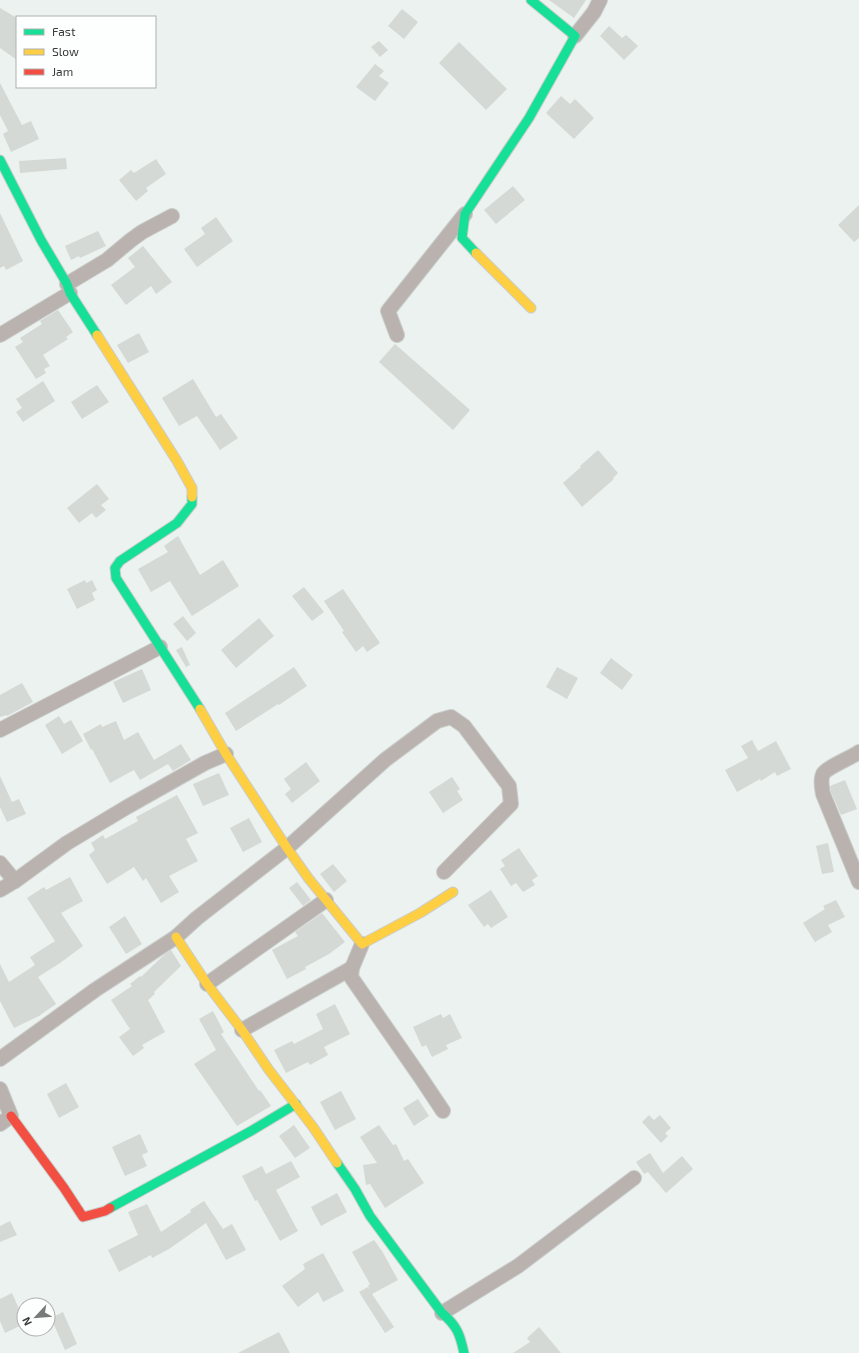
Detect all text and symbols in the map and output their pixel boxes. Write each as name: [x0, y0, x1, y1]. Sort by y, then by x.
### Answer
legend: [16, 16, 156, 88]
text: Fast: [52, 24, 76, 38]
text: Slow: [52, 44, 79, 58]
text: Jam: [52, 64, 73, 78]
north arrow: [16, 1297, 56, 1337]
text: N: [19, 1315, 34, 1328]

